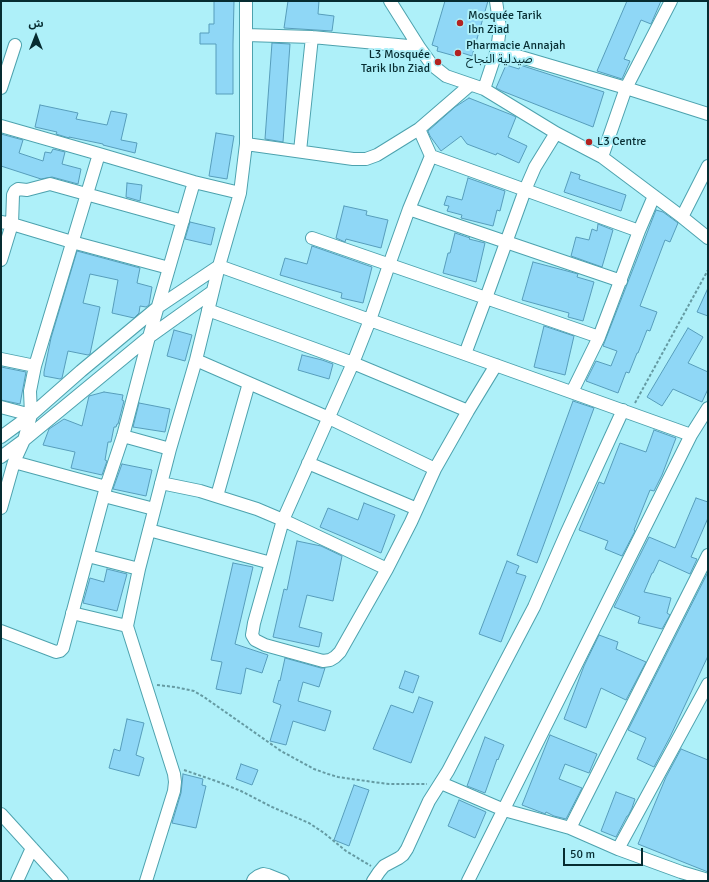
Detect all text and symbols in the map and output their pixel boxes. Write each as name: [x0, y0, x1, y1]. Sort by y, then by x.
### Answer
place label: Mosquée Tarik Ibn Ziad: [468, 9, 542, 37]
north arrow: [16, 16, 56, 56]
text: ش: [28, 17, 44, 30]
marker: Mosquée Tarik Ibn Ziad: [455, 18, 465, 28]
place label: Pharmacie Annajah صيدلية النجاح: [466, 39, 566, 67]
place label: L3 Mosquée Tarik Ibn Ziad: [361, 48, 430, 76]
marker: Pharmacie Annajah صيدلية النجاح: [453, 48, 463, 58]
marker: L3 Mosquée Tarik Ibn Ziad: [433, 57, 443, 67]
place label: L3 Centre: [597, 135, 646, 149]
marker: L3 Centre: [584, 137, 594, 147]
scale bar: [565, 840, 645, 866]
text: 50 m: [570, 847, 595, 862]

